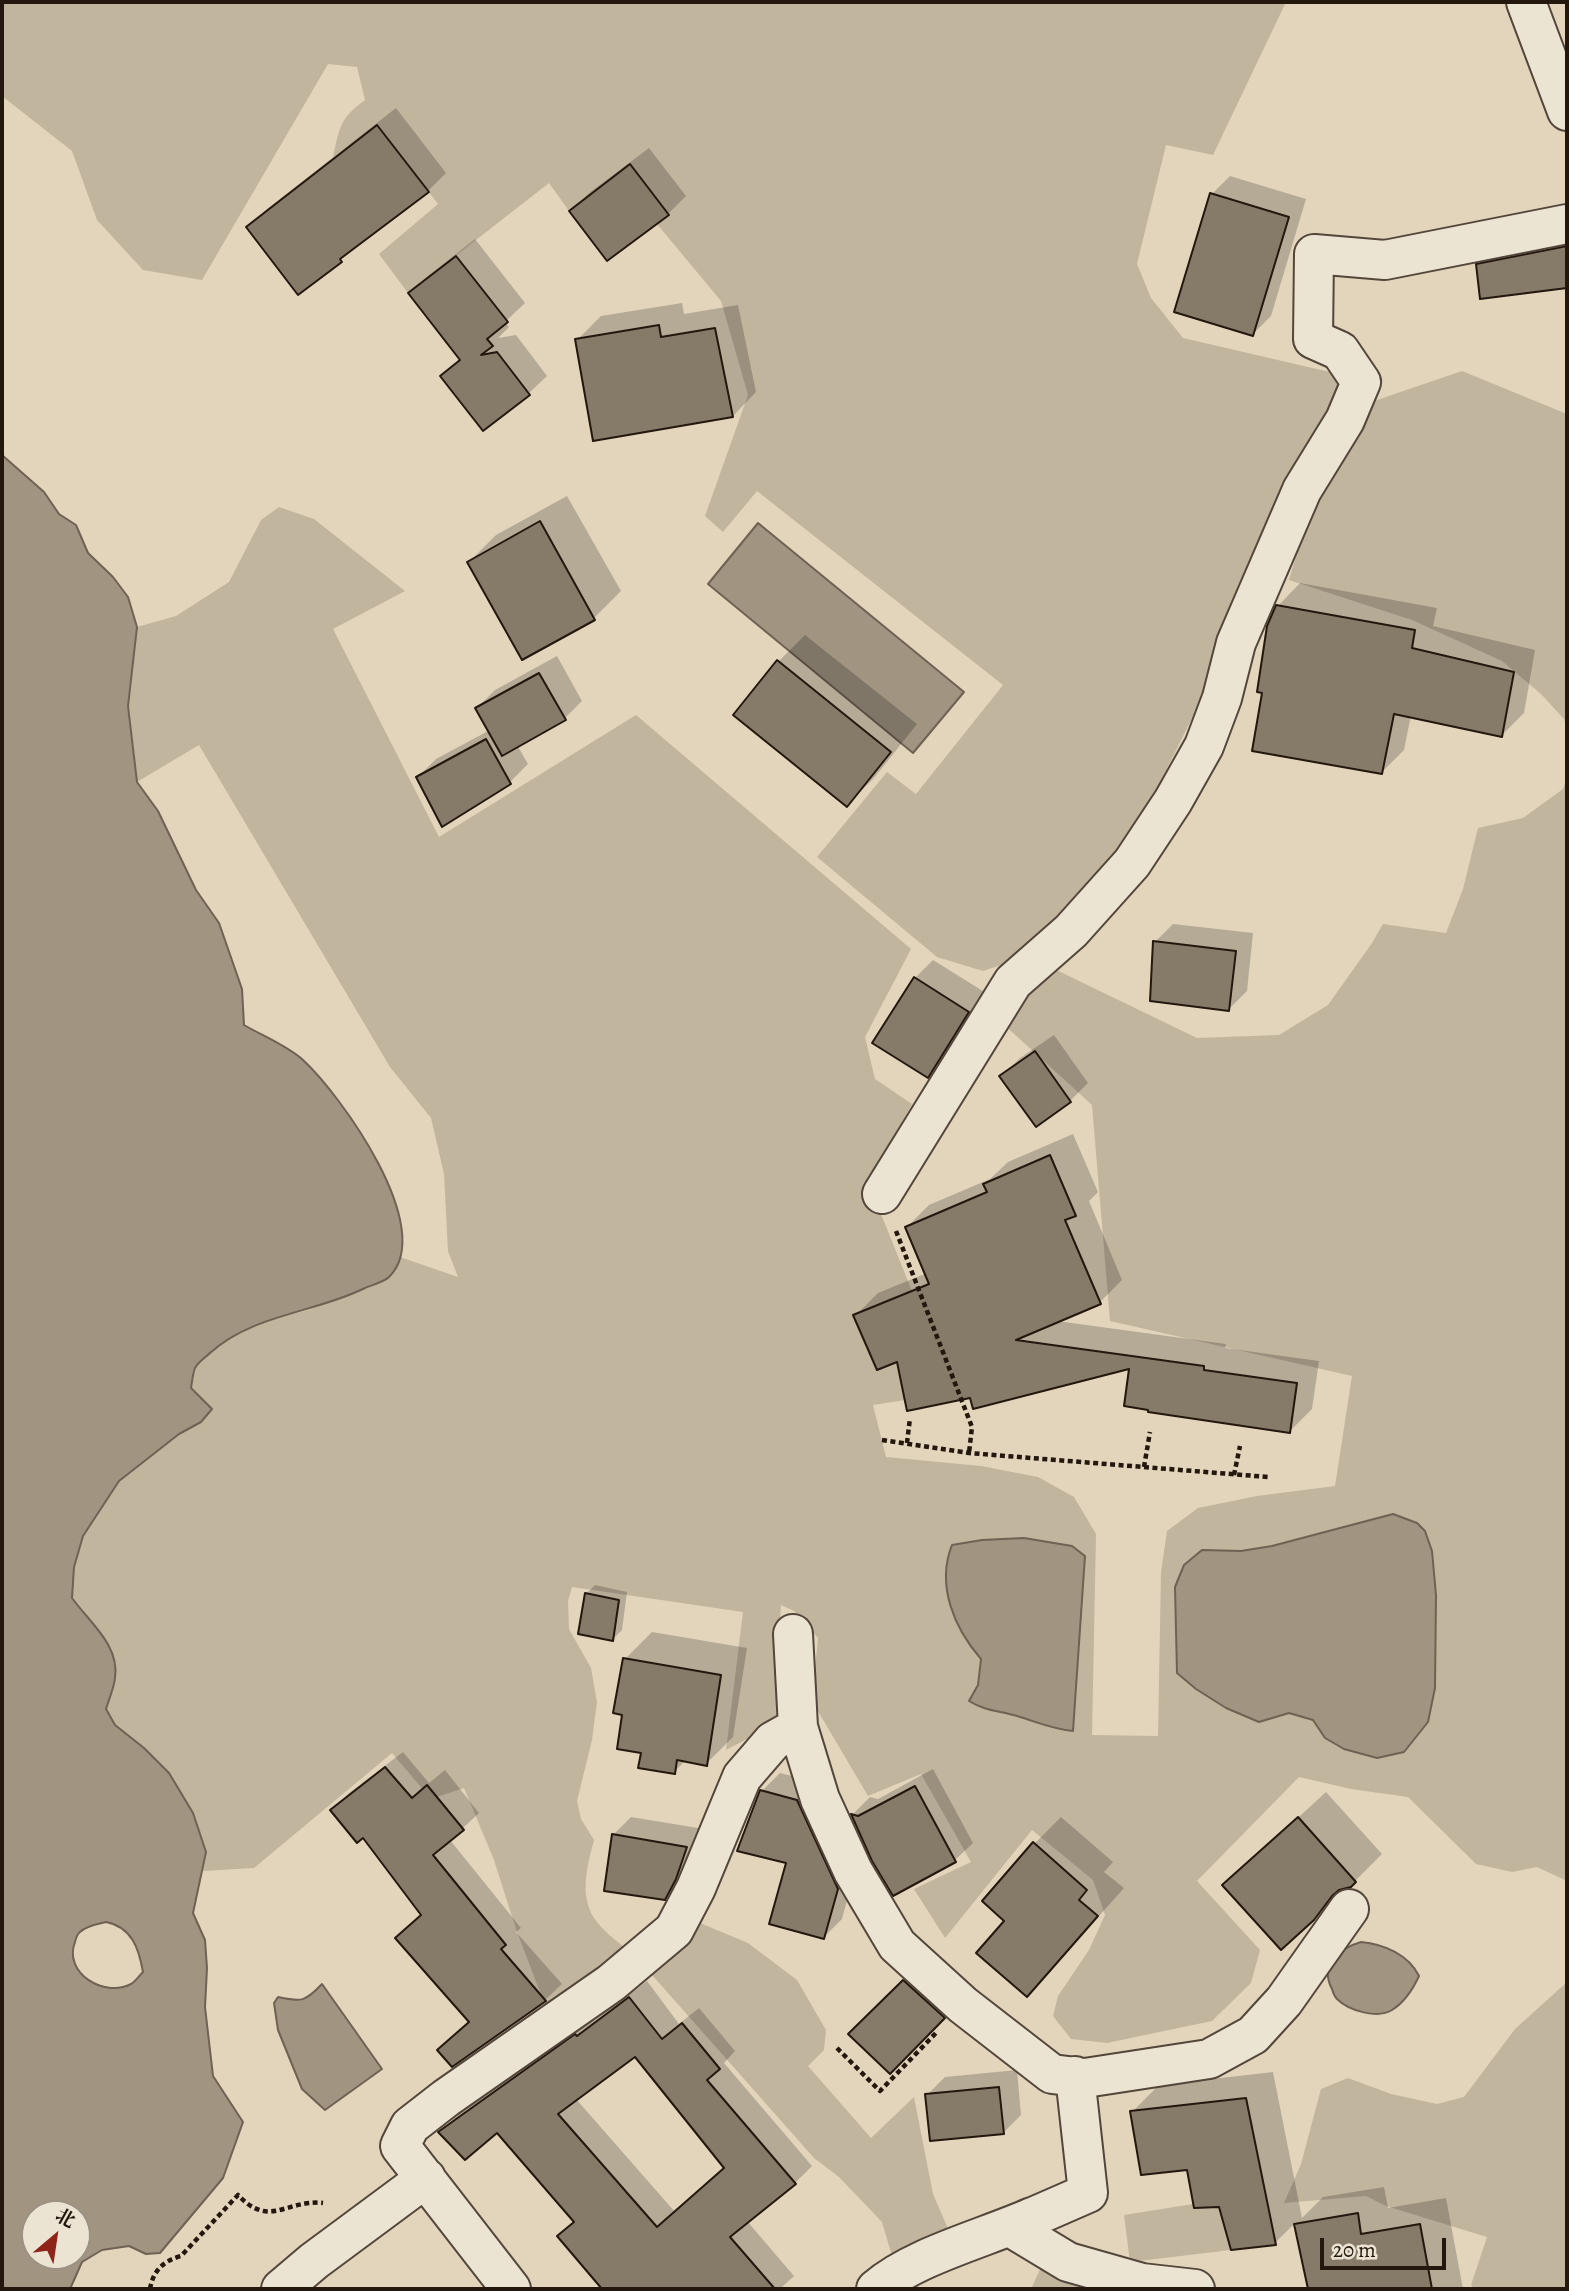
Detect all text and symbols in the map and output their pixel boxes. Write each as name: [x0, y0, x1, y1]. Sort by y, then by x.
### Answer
north arrow: [21, 2200, 91, 2270]
text: 北: [51, 2202, 80, 2234]
scale bar: [1324, 2224, 1450, 2268]
text: 20 m: [1333, 2236, 1376, 2264]

